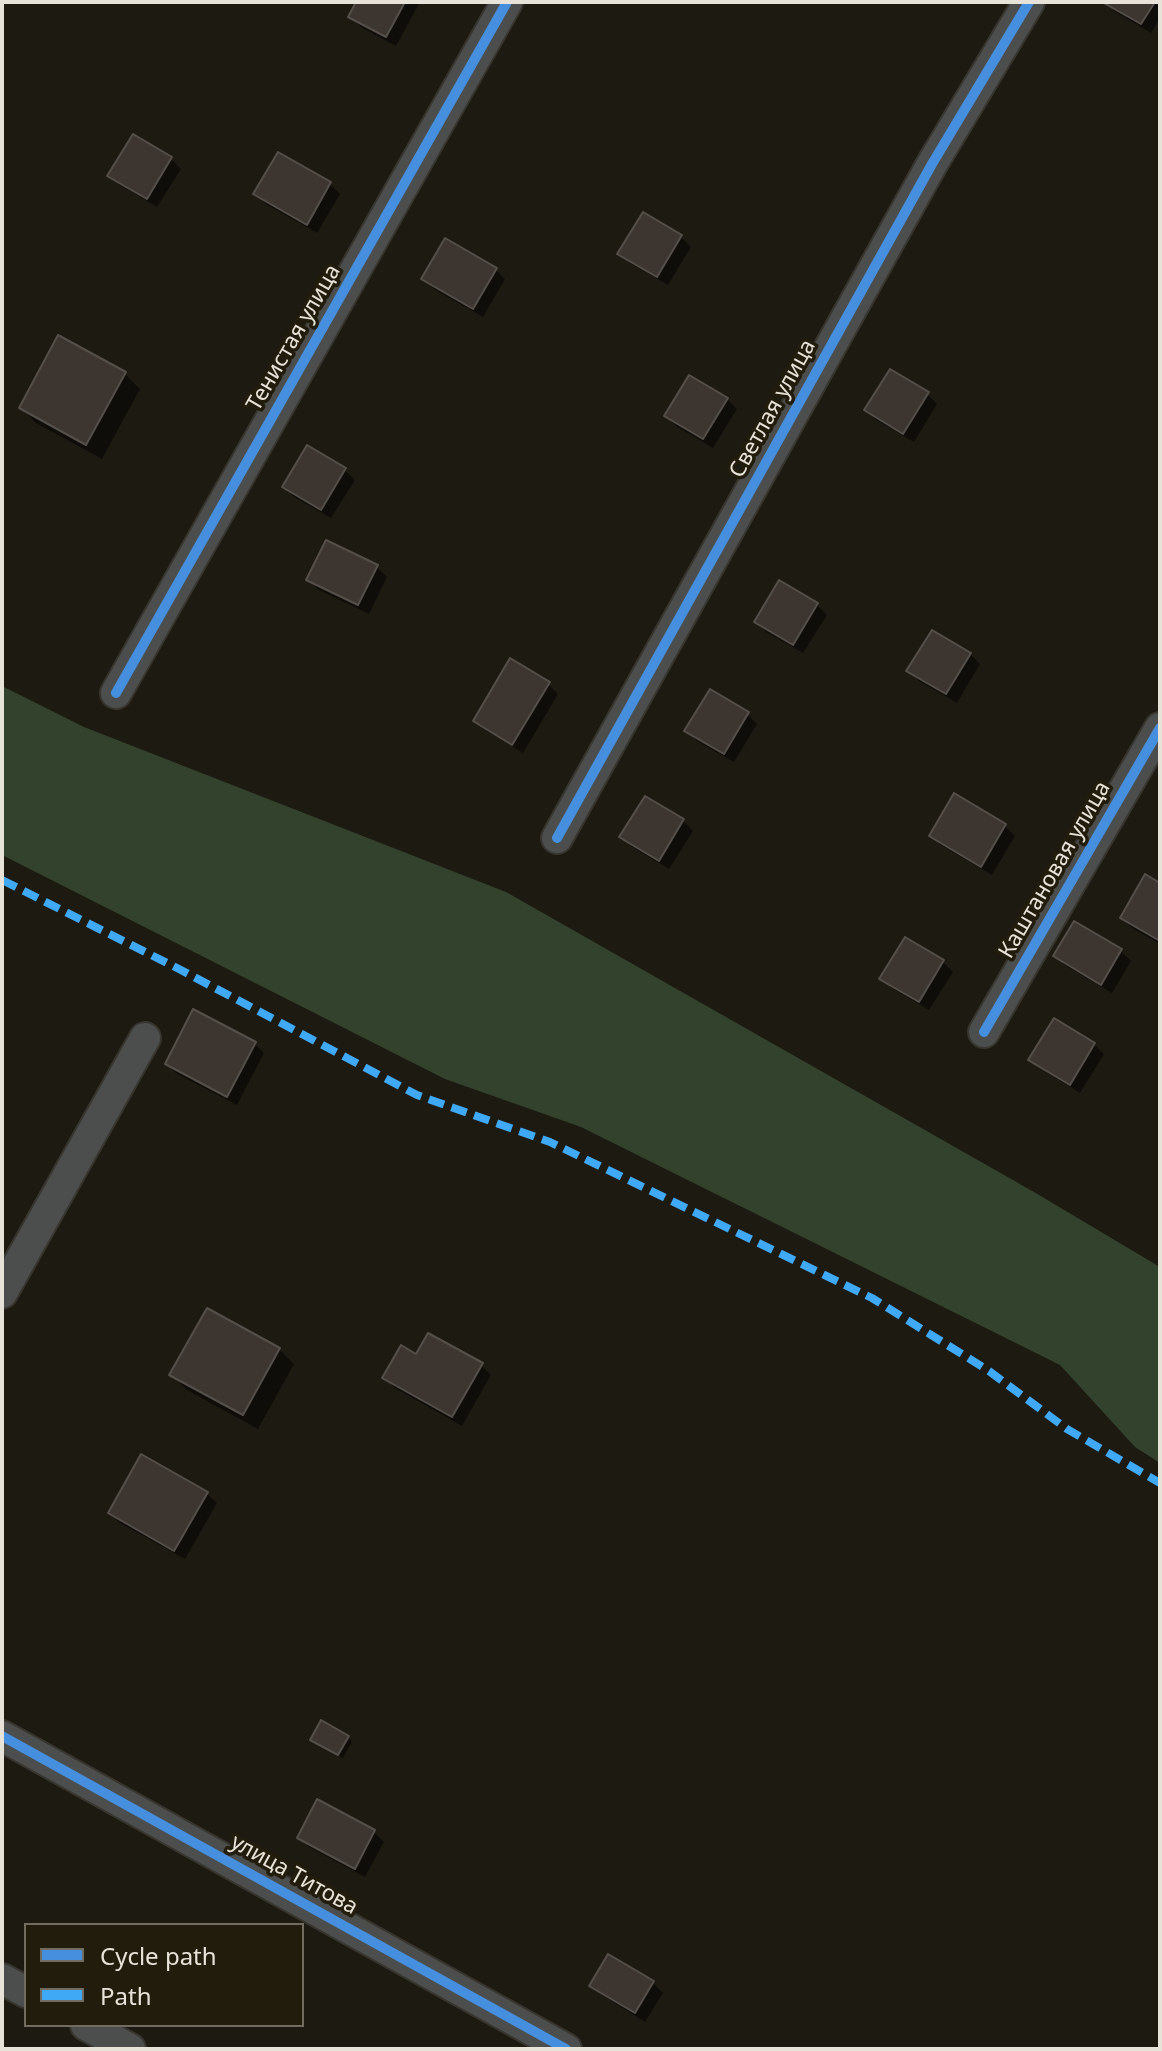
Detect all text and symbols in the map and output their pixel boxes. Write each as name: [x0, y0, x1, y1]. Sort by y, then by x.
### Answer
street label: Тенистая улица: [241, 260, 347, 416]
street label: Светлая улица: [724, 335, 822, 483]
street label: Каштановая улица: [994, 777, 1116, 963]
street label: улица Титова: [226, 1829, 362, 1921]
legend: [24, 1923, 304, 2027]
text: Cycle path: [100, 1939, 217, 1972]
text: Path: [100, 1979, 151, 2012]

